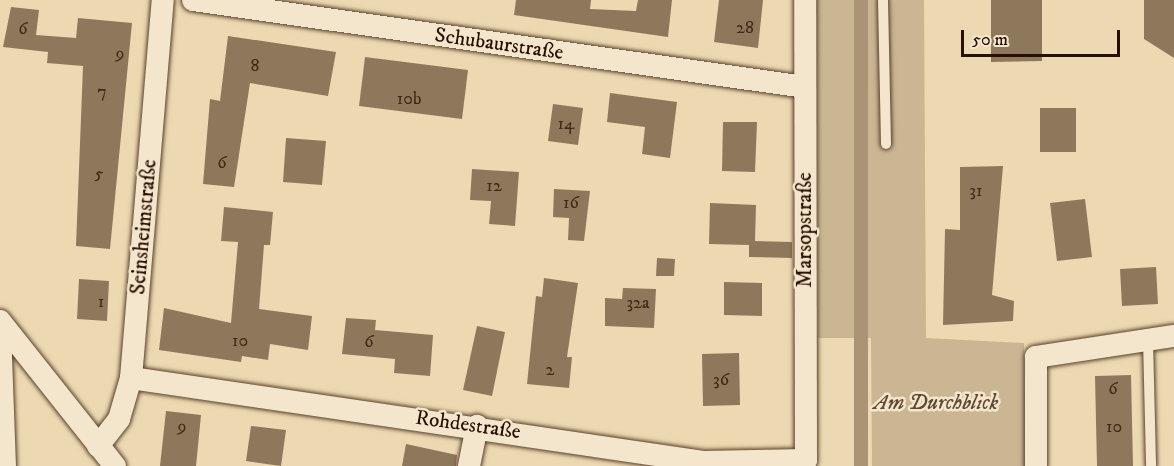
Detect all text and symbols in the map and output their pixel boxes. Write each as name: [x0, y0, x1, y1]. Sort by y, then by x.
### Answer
house number: 28: [736, 17, 754, 39]
house number: 6: [18, 18, 28, 40]
scale bar: [964, 18, 1123, 56]
street label: Schubaurstraße: [433, 22, 565, 66]
text: 50 m: [972, 29, 1008, 51]
house number: 9: [116, 43, 124, 65]
house number: 8: [250, 55, 260, 77]
house number: 7: [97, 81, 107, 103]
house number: 10b: [397, 88, 421, 110]
house number: 14: [558, 113, 574, 135]
house number: 6: [217, 152, 227, 174]
street label: Seinsheimstraße: [126, 158, 162, 296]
house number: 5: [95, 163, 103, 185]
street label: Marsopstraße: [792, 172, 818, 288]
house number: 12: [486, 175, 502, 197]
house number: 31: [969, 180, 983, 202]
house number: 16: [563, 192, 579, 214]
house number: 1: [98, 291, 104, 313]
house number: 32a: [626, 292, 650, 314]
house number: 10: [232, 330, 248, 352]
house number: 6: [364, 331, 374, 353]
house number: 2: [546, 359, 554, 381]
house number: 36: [713, 369, 729, 391]
house number: 6: [1108, 378, 1118, 400]
park label: Am Durchblick: [874, 390, 998, 416]
street label: Rohdestraße: [414, 405, 522, 445]
house number: 9: [178, 416, 186, 438]
house number: 10: [1106, 416, 1122, 438]

